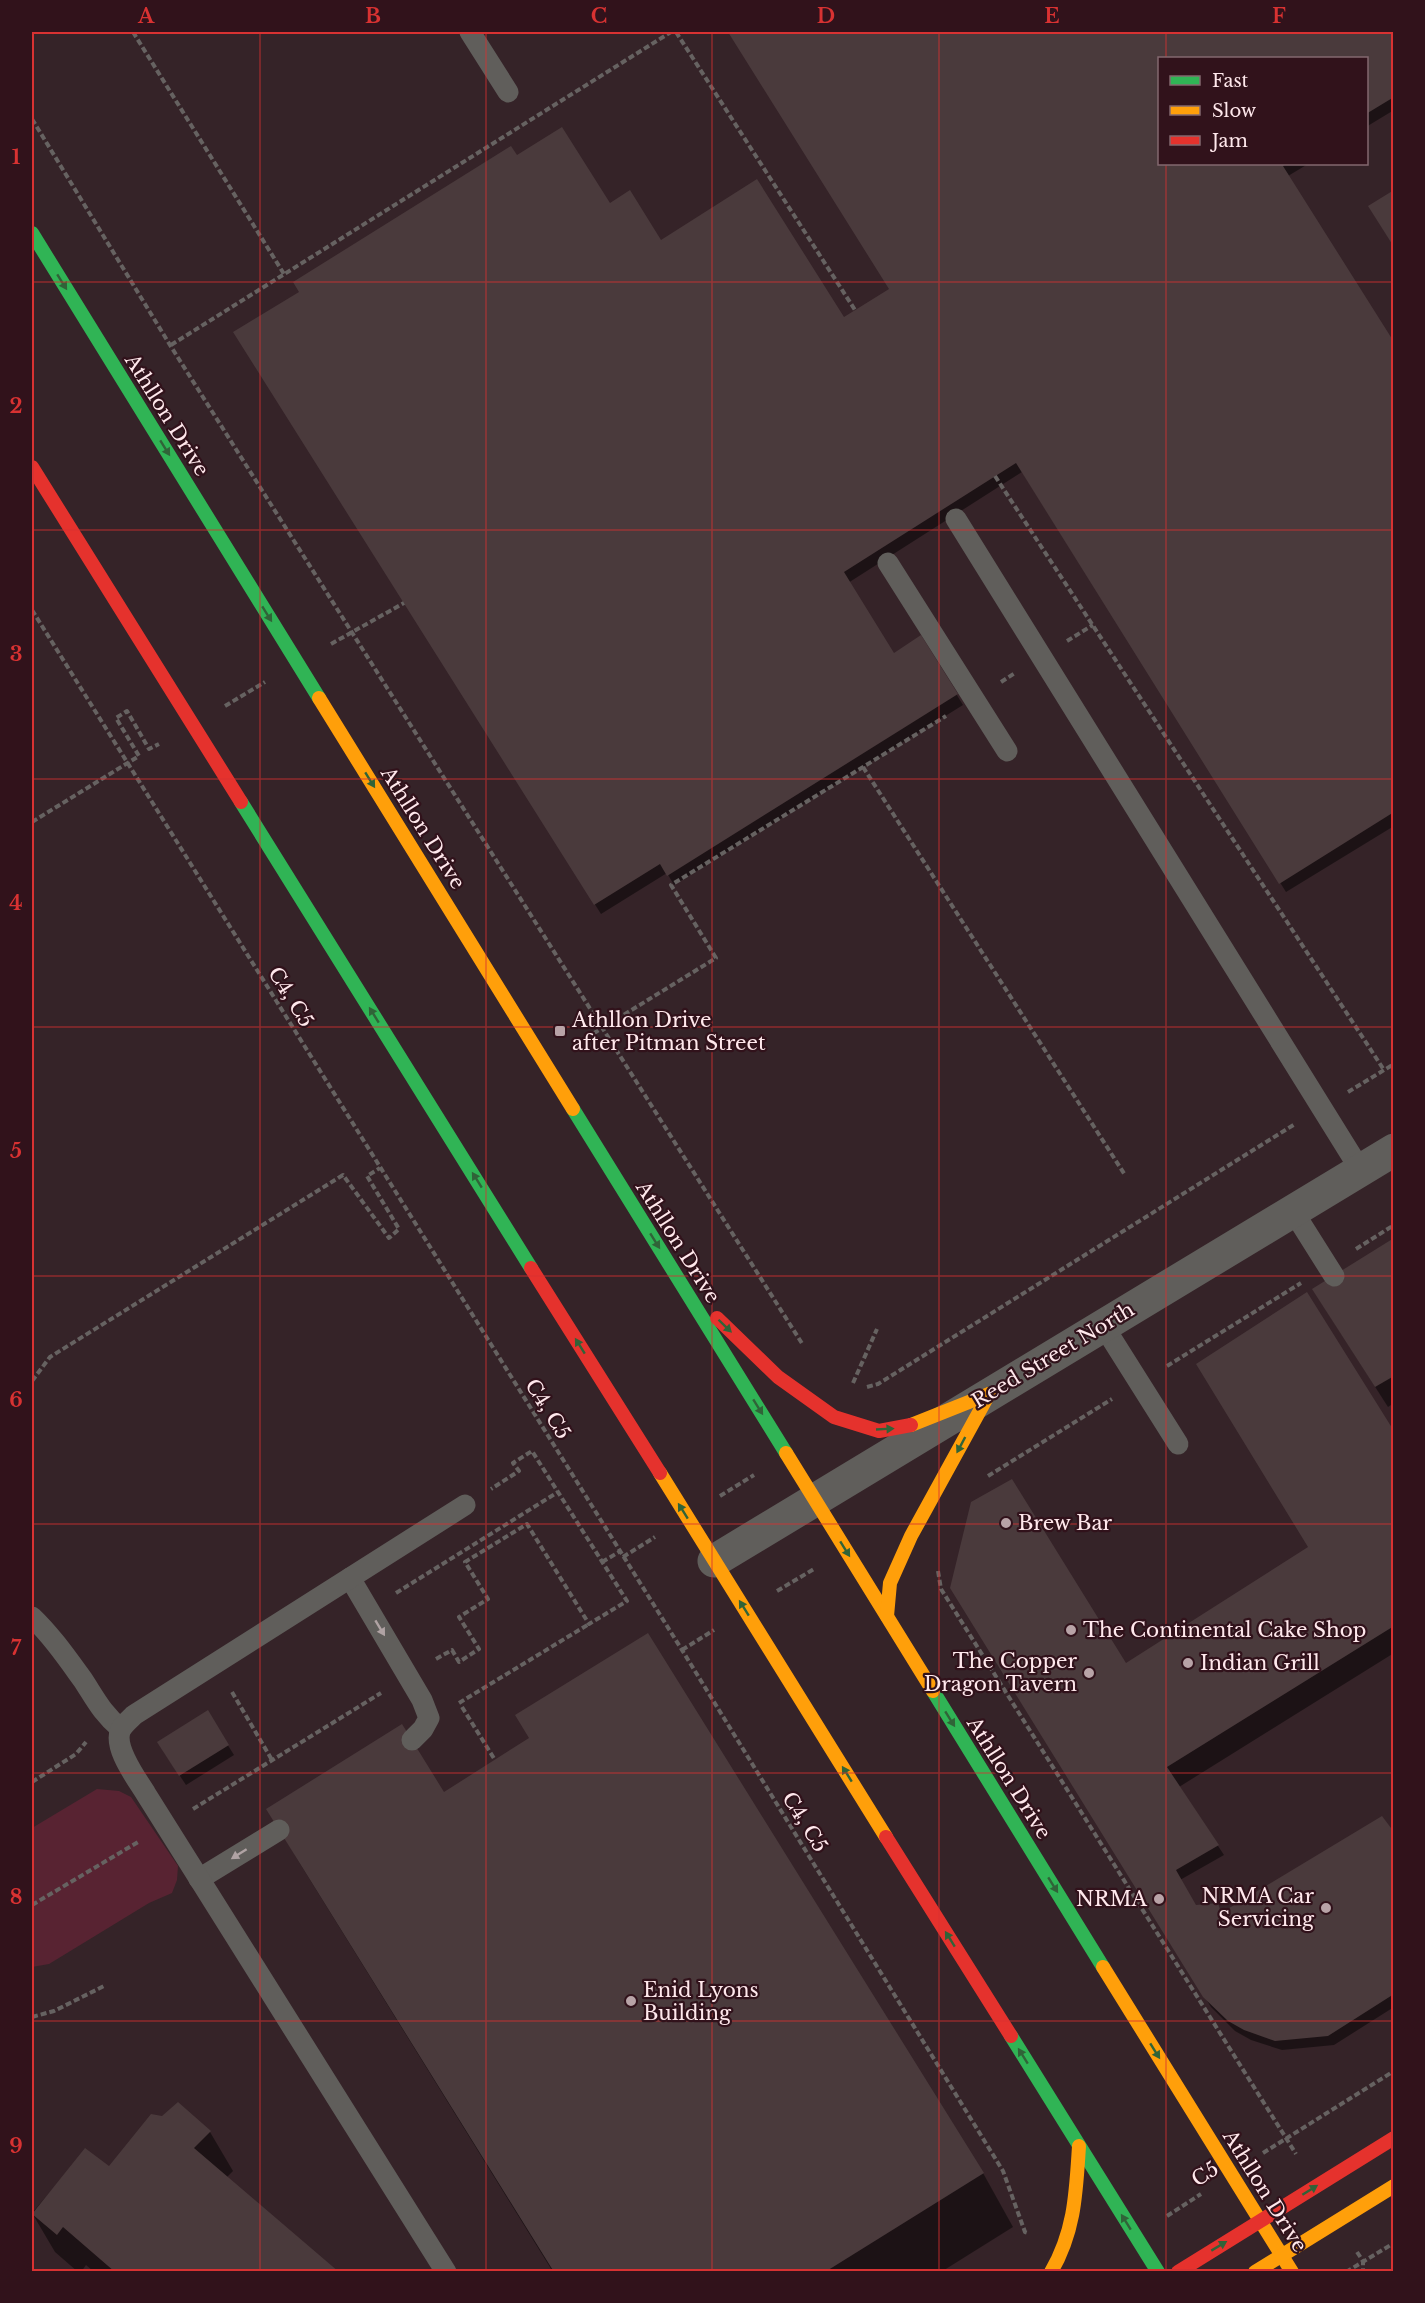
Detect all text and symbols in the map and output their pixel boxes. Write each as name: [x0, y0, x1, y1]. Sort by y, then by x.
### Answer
text: A: [137, 4, 155, 28]
text: B: [365, 4, 381, 28]
text: C: [591, 4, 607, 28]
text: D: [817, 4, 835, 28]
text: E: [1044, 4, 1060, 28]
text: F: [1272, 4, 1286, 28]
legend: [1158, 57, 1368, 165]
text: Fast: [1212, 70, 1249, 92]
text: Slow: [1212, 100, 1257, 122]
text: Jam: [1210, 130, 1248, 152]
text: 1: [12, 145, 21, 169]
one-way arrow: [57, 274, 68, 291]
street label: Athllon Drive: [119, 349, 214, 480]
text: 2: [9, 394, 23, 418]
one-way arrow: [159, 440, 170, 456]
one-way arrow: [262, 606, 273, 622]
text: 3: [10, 642, 22, 666]
street label: Athllon Drive: [375, 762, 470, 893]
one-way arrow: [364, 772, 375, 788]
text: 4: [9, 891, 23, 915]
street label: C4, C5: [263, 963, 319, 1031]
one-way arrow: [368, 1007, 379, 1023]
place label: Athllon Drive after Pitman Street: [571, 1008, 766, 1055]
marker: Athllon Drive after Pitman Street: [553, 1024, 567, 1038]
text: 5: [10, 1139, 22, 1163]
one-way arrow: [471, 1172, 482, 1189]
street label: Athllon Drive: [630, 1176, 725, 1307]
one-way arrow: [649, 1233, 660, 1249]
street label: Reed Street North: [968, 1297, 1139, 1413]
one-way arrow: [718, 1319, 732, 1333]
one-way arrow: [575, 1338, 586, 1354]
street label: C4, C5: [520, 1375, 576, 1443]
text: 6: [9, 1388, 23, 1412]
one-way arrow: [752, 1399, 763, 1415]
one-way arrow: [876, 1424, 895, 1433]
one-way arrow: [956, 1437, 966, 1454]
one-way arrow: [678, 1503, 689, 1519]
place label: Brew Bar: [1018, 1511, 1112, 1535]
marker: Brew Bar: [999, 1516, 1013, 1530]
one-way arrow: [840, 1541, 851, 1557]
one-way arrow: [738, 1600, 749, 1616]
place label: The Continental Cake Shop: [1083, 1618, 1366, 1642]
one-way arrow: [374, 1620, 385, 1636]
marker: The Continental Cake Shop: [1064, 1623, 1078, 1637]
text: 7: [11, 1636, 22, 1660]
place label: The Copper Dragon Tavern: [924, 1649, 1077, 1696]
place label: Indian Grill: [1200, 1651, 1320, 1675]
marker: Indian Grill: [1181, 1656, 1195, 1670]
marker: The Copper Dragon Tavern: [1082, 1666, 1096, 1680]
one-way arrow: [945, 1711, 956, 1727]
street label: Athllon Drive: [961, 1712, 1056, 1843]
one-way arrow: [841, 1766, 852, 1782]
street label: C4, C5: [777, 1788, 833, 1856]
one-way arrow: [231, 1849, 247, 1860]
one-way arrow: [1047, 1877, 1058, 1893]
place label: NRMA Car Servicing: [1201, 1884, 1315, 1931]
text: 8: [10, 1885, 22, 1909]
place label: NRMA: [1076, 1887, 1148, 1911]
marker: NRMA: [1152, 1892, 1166, 1906]
marker: NRMA Car Servicing: [1319, 1901, 1333, 1915]
one-way arrow: [945, 1931, 956, 1947]
place label: Enid Lyons Building: [643, 1978, 759, 2025]
marker: Enid Lyons Building: [624, 1994, 638, 2008]
one-way arrow: [1150, 2043, 1161, 2059]
one-way arrow: [1018, 2048, 1029, 2065]
street label: Athllon Drive: [1217, 2125, 1312, 2256]
text: 9: [9, 2134, 23, 2158]
street label: C5: [1187, 2156, 1223, 2192]
one-way arrow: [1302, 2185, 1318, 2196]
one-way arrow: [1121, 2214, 1132, 2230]
one-way arrow: [1211, 2241, 1227, 2252]

